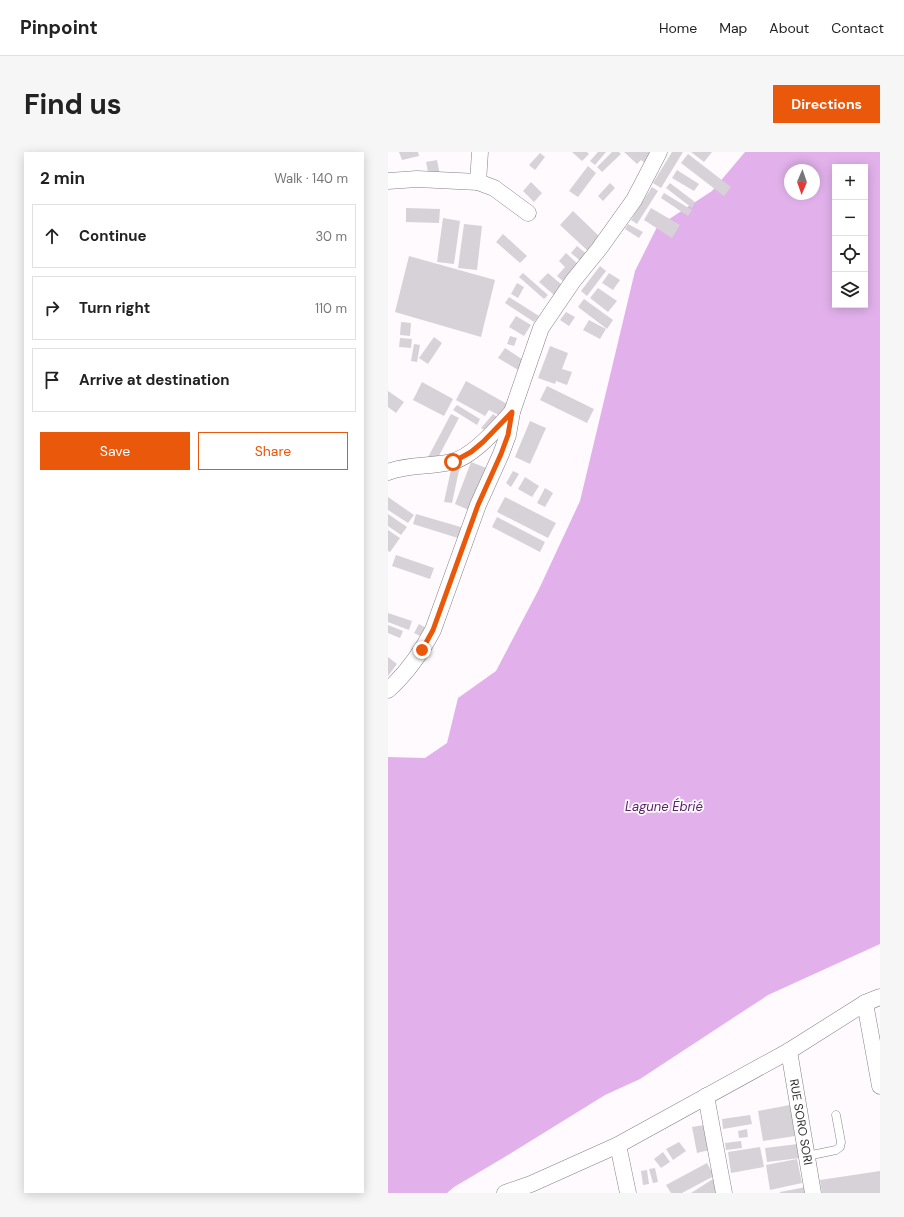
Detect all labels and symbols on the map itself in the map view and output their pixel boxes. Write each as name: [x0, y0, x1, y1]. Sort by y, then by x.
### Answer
north arrow: [784, 164, 820, 200]
route start: [444, 453, 462, 471]
route end: [413, 641, 431, 659]
water label: Lagune Ébrié: [625, 797, 703, 815]
street label: RUE SORO SORI: [786, 1078, 816, 1166]

